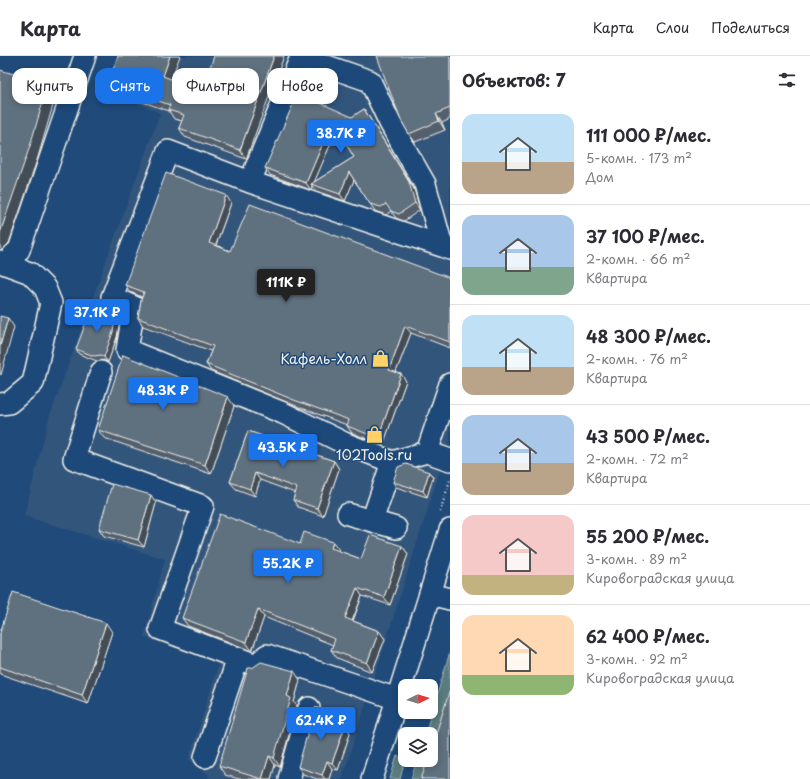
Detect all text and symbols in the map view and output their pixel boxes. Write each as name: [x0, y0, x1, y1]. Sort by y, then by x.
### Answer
text: Карта: [20, 14, 81, 42]
text: Карта: [593, 17, 634, 38]
text: Слои: [656, 17, 689, 38]
text: Поделиться: [711, 17, 790, 38]
text: Объектов: 7: [462, 67, 565, 93]
chip: Купить: [12, 68, 87, 104]
chip: Снять: [95, 68, 164, 104]
chip: Фильтры: [172, 68, 259, 104]
chip: Новое: [267, 68, 338, 104]
icon: filters: [776, 69, 798, 91]
pin: 38.7K ₽: [304, 120, 378, 154]
text: 111 000 ₽/мес.: [586, 122, 711, 148]
text: 38.7K ₽: [316, 123, 366, 142]
icon: home: [494, 130, 542, 178]
text: 5-комн. · 173 m²: [586, 148, 692, 167]
text: Дом: [586, 167, 614, 186]
text: 37 100 ₽/мес.: [586, 223, 705, 249]
icon: home: [494, 231, 542, 279]
text: 2-комн. · 66 m²: [586, 249, 690, 268]
text: Квартира: [586, 268, 647, 287]
pin: 111K ₽: [253, 269, 319, 303]
text: 111K ₽: [266, 272, 306, 291]
pin: 37.1K ₽: [60, 299, 134, 333]
text: 37.1K ₽: [74, 302, 120, 321]
text: 48 300 ₽/мес.: [586, 323, 711, 349]
icon: home: [494, 331, 542, 379]
place label: Кафель-Холл: [281, 348, 367, 369]
shop icon: Кафель-Холл: [370, 349, 390, 369]
text: 2-комн. · 76 m²: [586, 349, 688, 368]
text: Квартира: [586, 368, 647, 387]
pin: 48.3K ₽: [126, 377, 200, 411]
text: 48.3K ₽: [137, 380, 189, 399]
text: 43 500 ₽/мес.: [586, 423, 710, 449]
shop icon: 102Tools.ru: [364, 425, 384, 445]
icon: home: [494, 431, 542, 479]
pin: 43.5K ₽: [246, 434, 320, 468]
text: 43.5K ₽: [257, 437, 309, 456]
place label: 102Tools.ru: [336, 444, 412, 465]
text: 2-комн. · 72 m²: [586, 449, 689, 468]
text: Квартира: [586, 468, 647, 487]
text: 55 200 ₽/мес.: [586, 523, 709, 549]
icon: home: [494, 531, 542, 579]
text: 3-комн. · 89 m²: [586, 549, 687, 568]
pin: 55.2K ₽: [251, 550, 325, 584]
text: 55.2K ₽: [262, 553, 314, 572]
text: Кировоградская улица: [586, 568, 734, 587]
text: 62 400 ₽/мес.: [586, 623, 710, 649]
icon: home: [494, 631, 542, 679]
text: 3-комн. · 92 m²: [586, 649, 688, 668]
text: Кировоградская улица: [586, 668, 734, 687]
north arrow: [398, 679, 438, 719]
map controls: [398, 679, 438, 767]
pin: 62.4K ₽: [284, 707, 358, 741]
text: 62.4K ₽: [295, 710, 347, 729]
button: layers: [398, 727, 438, 767]

